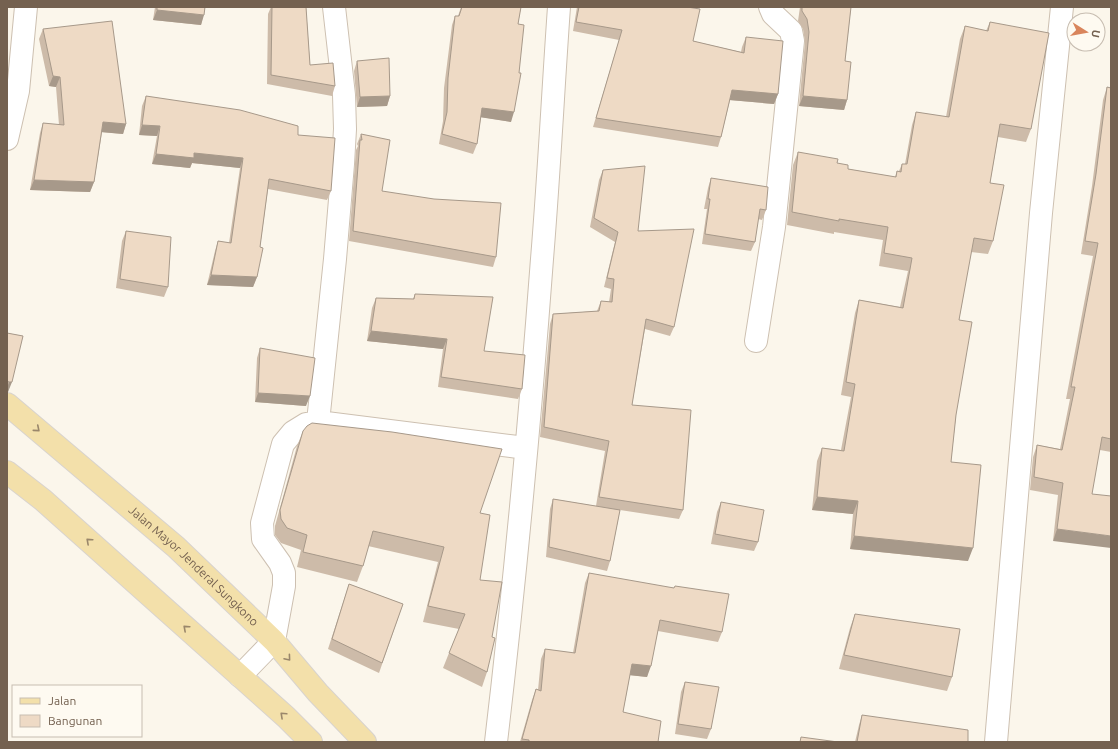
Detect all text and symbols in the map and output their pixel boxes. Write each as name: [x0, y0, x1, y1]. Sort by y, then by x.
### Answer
north arrow: [1066, 12, 1106, 52]
text: U: [1089, 29, 1102, 39]
one-way arrow: [32, 424, 40, 431]
street label: Jalan Mayor Jenderal Sungkono: [126, 503, 261, 628]
one-way arrow: [87, 539, 94, 546]
one-way arrow: [183, 625, 191, 633]
one-way arrow: [283, 653, 290, 660]
legend: [12, 685, 142, 737]
text: Jalan: [48, 694, 76, 707]
one-way arrow: [280, 712, 288, 719]
text: Bangunan: [48, 714, 102, 727]

